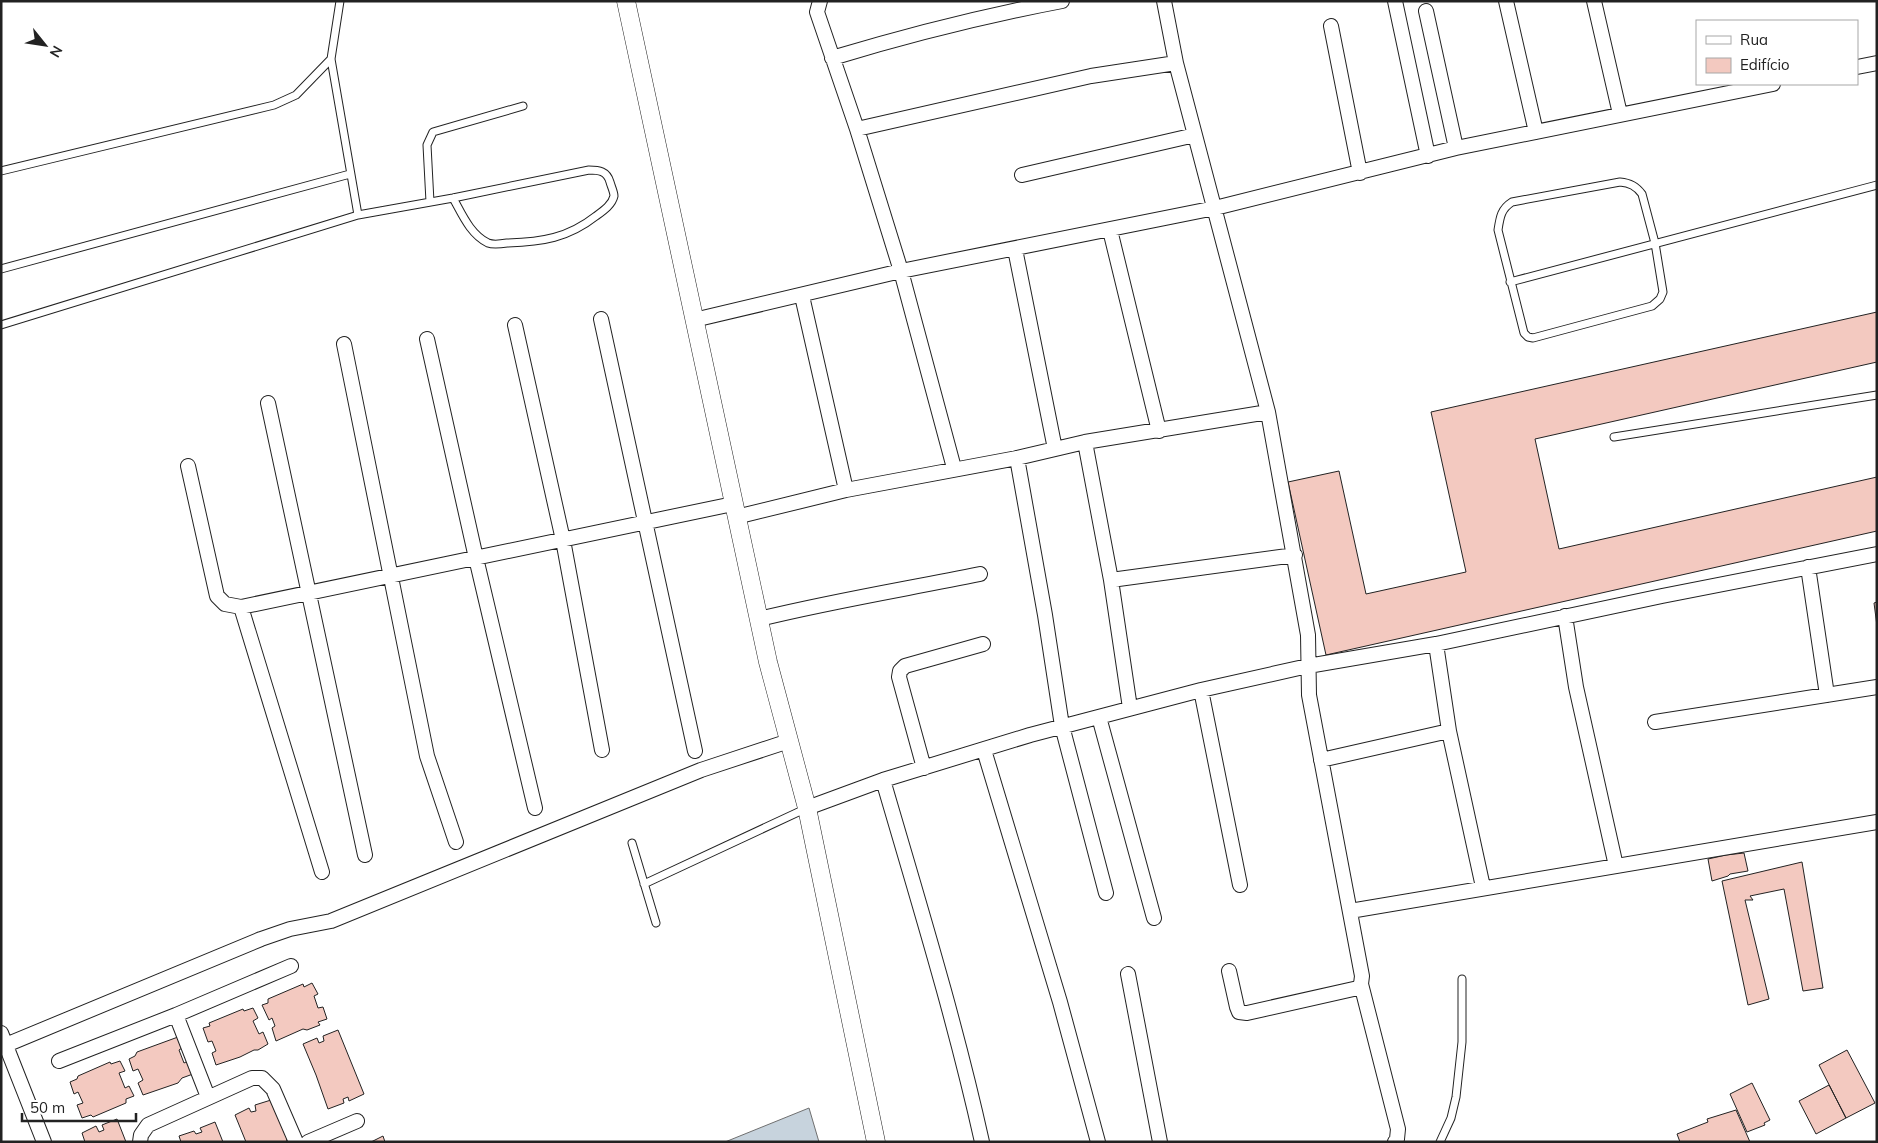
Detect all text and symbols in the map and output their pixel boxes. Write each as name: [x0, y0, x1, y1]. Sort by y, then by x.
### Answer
north arrow: [20, 20, 70, 70]
legend: [1696, 20, 1858, 85]
text: Rua: [1740, 30, 1768, 49]
text: N: [46, 42, 67, 61]
text: Edifício: [1740, 55, 1790, 74]
scale bar: [22, 1090, 136, 1122]
text: 50 m: [30, 1098, 65, 1117]

